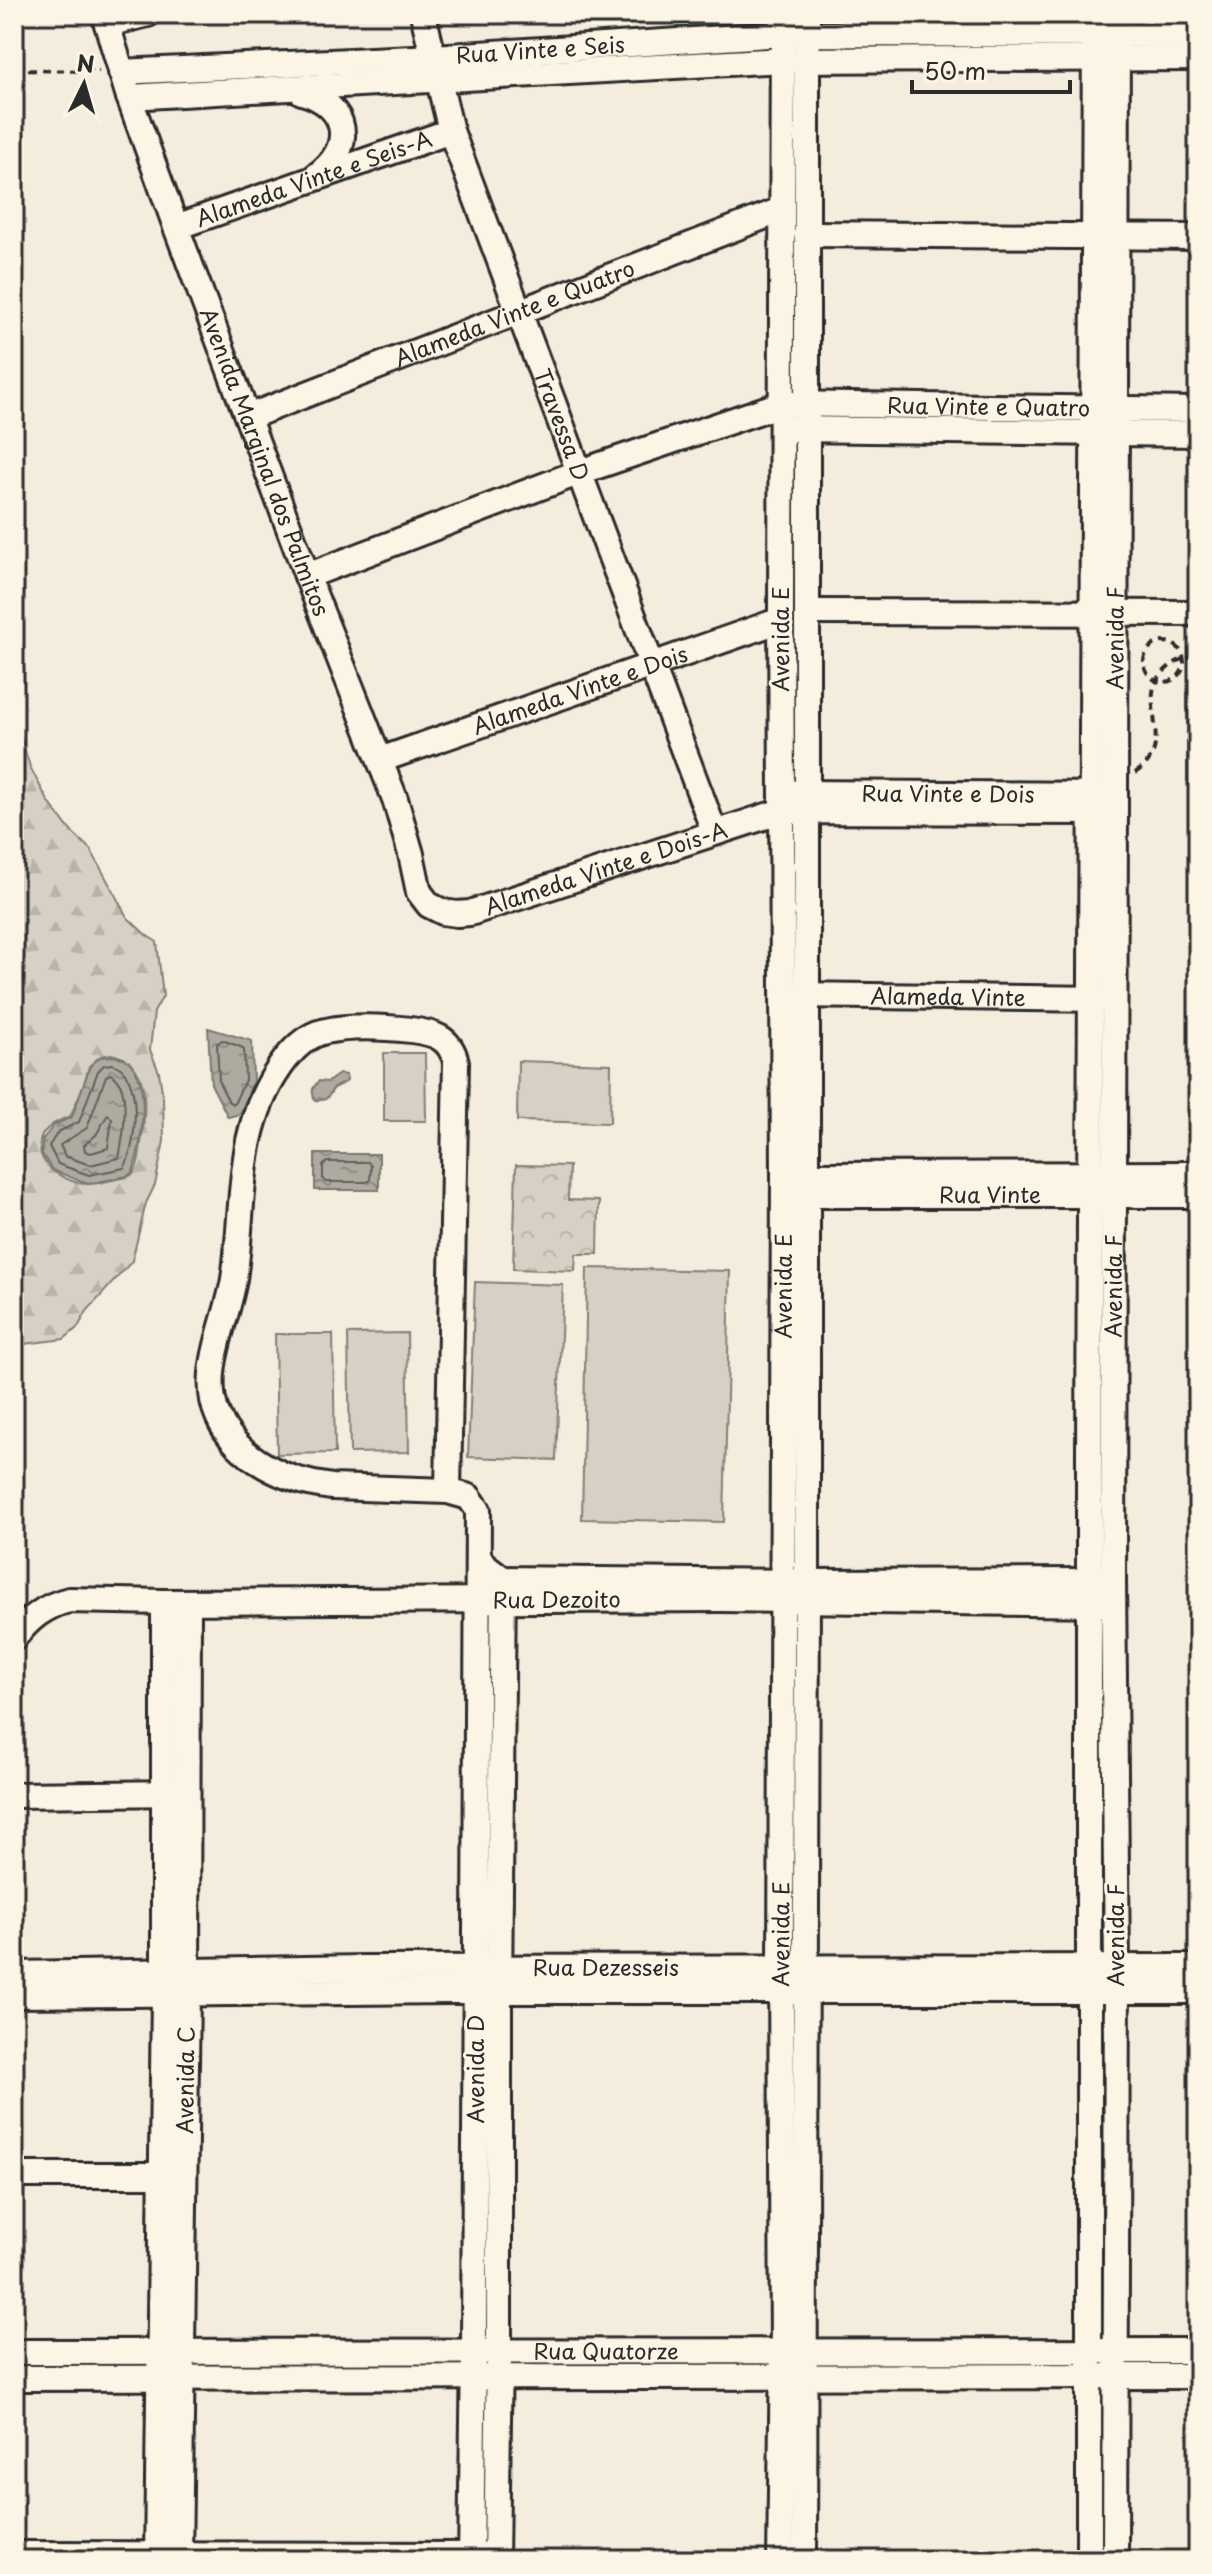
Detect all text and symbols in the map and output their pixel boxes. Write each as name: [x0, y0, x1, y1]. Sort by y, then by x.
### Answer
street label: Rua Vinte e Seis: [455, 26, 626, 71]
north arrow: [44, 44, 124, 124]
scale bar: [912, 44, 1070, 94]
text: N: [76, 45, 96, 80]
text: 50 m: [924, 52, 986, 88]
street label: Alameda Vinte e Seis-A: [191, 121, 436, 234]
street label: Alameda Vinte e Quatro: [389, 250, 639, 374]
street label: Avenida Marginal dos Palmitos: [193, 303, 339, 620]
street label: Travessa D: [527, 363, 599, 485]
street label: Rua Vinte e Quatro: [887, 388, 1090, 423]
street label: Avenida E: [763, 586, 796, 692]
street label: Avenida F: [1097, 586, 1131, 690]
street label: Alameda Vinte e Dois: [467, 636, 692, 742]
street label: Rua Vinte e Dois: [861, 775, 1035, 810]
street label: Alameda Vinte e Dois-A: [480, 812, 731, 922]
street label: Alameda Vinte: [870, 978, 1026, 1013]
street label: Rua Vinte: [939, 1177, 1041, 1210]
street label: Avenida E: [765, 1233, 799, 1339]
street label: Avenida F: [1096, 1234, 1129, 1338]
street label: Rua Dezoito: [493, 1582, 621, 1615]
street label: Avenida E: [763, 1881, 796, 1987]
street label: Avenida F: [1098, 1883, 1131, 1987]
street label: Rua Dezesseis: [533, 1950, 679, 1983]
street label: Avenida D: [458, 2015, 491, 2123]
street label: Avenida C: [167, 2026, 202, 2134]
street label: Rua Quatorze: [533, 2333, 679, 2367]

